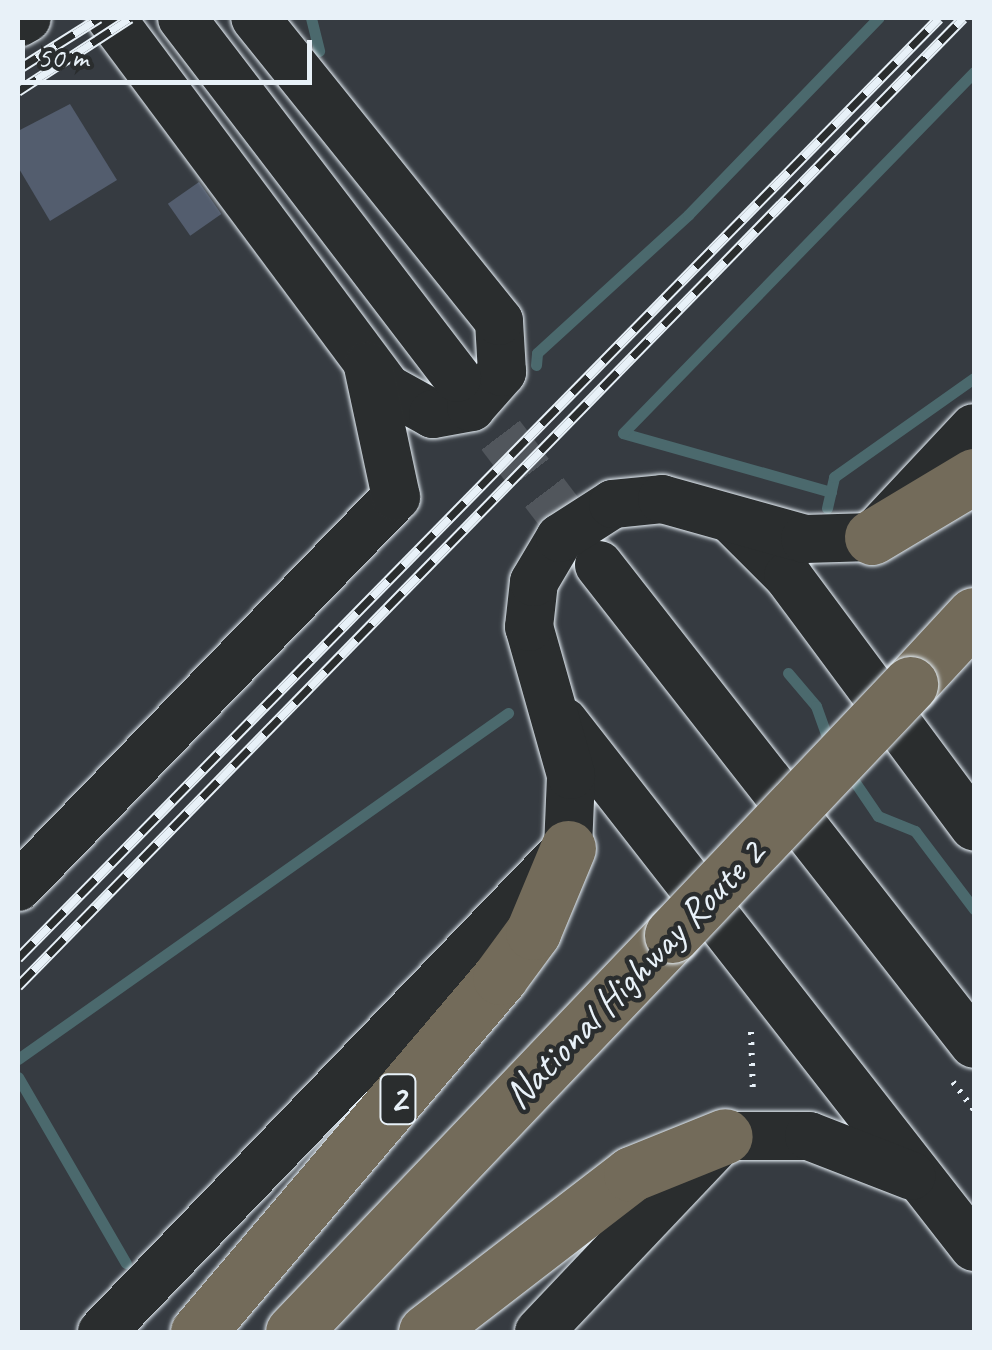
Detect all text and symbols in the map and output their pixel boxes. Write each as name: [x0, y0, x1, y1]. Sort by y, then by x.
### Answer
scale bar: [25, 20, 318, 82]
text: 50 m: [37, 38, 88, 76]
street label: National Highway Route 2: [493, 830, 775, 1118]
road number: 2: [378, 1066, 418, 1132]

